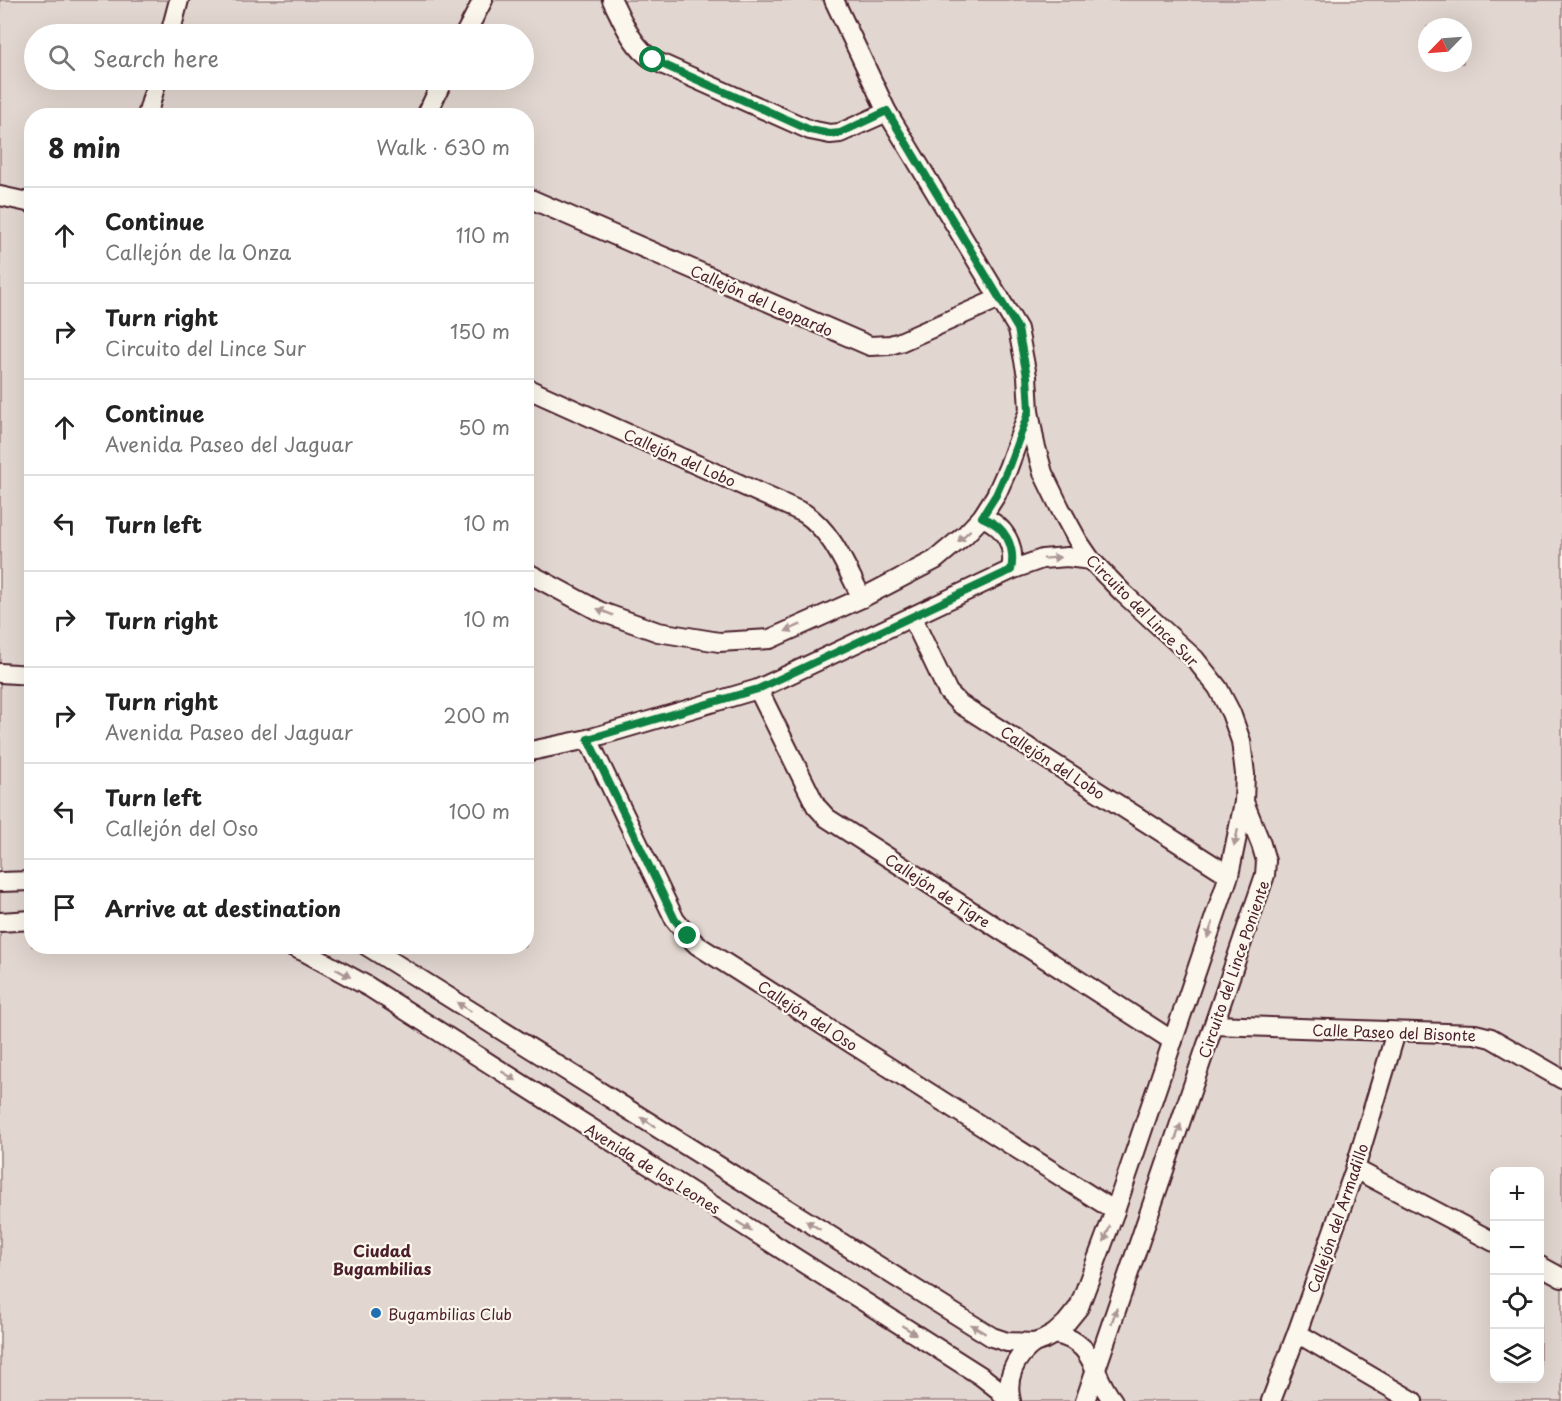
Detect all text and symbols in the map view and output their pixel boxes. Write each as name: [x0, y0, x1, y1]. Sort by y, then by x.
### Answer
north arrow: [1418, 18, 1472, 72]
search box: [24, 24, 534, 90]
icon: search: [45, 41, 78, 74]
text: Search here: [93, 41, 219, 74]
route start: [639, 46, 665, 72]
text: 8 min: [48, 128, 121, 167]
text: Walk · 630 m: [376, 132, 510, 162]
text: Continue: [105, 204, 204, 237]
icon: ahead: [48, 219, 81, 252]
text: 110 m: [456, 220, 510, 250]
text: Callejón de la Onza: [105, 237, 291, 267]
street label: Callejón del Leopardo: [687, 258, 837, 342]
text: Turn right: [105, 300, 218, 333]
icon: right: [48, 315, 81, 348]
text: 150 m: [450, 316, 510, 346]
text: Circuito del Lince Sur: [105, 333, 306, 363]
text: Continue: [105, 396, 204, 429]
icon: ahead: [48, 411, 81, 444]
text: 50 m: [458, 412, 510, 442]
street label: Callejón del Lobo: [620, 422, 740, 492]
text: Avenida Paseo del Jaguar: [105, 429, 353, 459]
icon: left: [48, 507, 81, 540]
text: Turn left: [105, 507, 202, 540]
text: 10 m: [463, 508, 510, 538]
one-way arrow: [956, 529, 971, 543]
street label: Circuito del Lince Sur: [1082, 549, 1204, 671]
one-way arrow: [1042, 553, 1061, 563]
icon: right: [48, 603, 81, 636]
text: Turn right: [105, 603, 218, 636]
text: 10 m: [463, 604, 510, 634]
one-way arrow: [596, 607, 614, 616]
one-way arrow: [785, 624, 802, 633]
text: Turn right: [105, 684, 218, 717]
icon: right: [48, 699, 81, 732]
text: 200 m: [443, 700, 510, 730]
text: Avenida Paseo del Jaguar: [105, 717, 353, 747]
street label: Callejón del Lobo: [996, 720, 1110, 804]
text: Turn left: [105, 780, 202, 813]
icon: left: [48, 795, 81, 828]
text: 100 m: [449, 796, 510, 826]
text: Callejón del Oso: [105, 813, 258, 843]
one-way arrow: [1231, 829, 1240, 848]
street label: Callejón de Tigre: [881, 847, 995, 933]
street label: Circuito del Lince Poniente: [1192, 877, 1274, 1061]
icon: arrive: [48, 891, 81, 924]
text: Arrive at destination: [105, 891, 341, 924]
one-way arrow: [1205, 921, 1214, 939]
route end: [674, 922, 700, 948]
one-way arrow: [335, 968, 352, 978]
street label: Callejón del Oso: [753, 974, 863, 1056]
one-way arrow: [456, 1002, 473, 1013]
street label: Calle Paseo del Bisonte: [1312, 1018, 1476, 1046]
one-way arrow: [500, 1070, 516, 1082]
one-way arrow: [639, 1116, 656, 1127]
street label: Avenida de los Leones: [581, 1117, 725, 1219]
one-way arrow: [1173, 1122, 1183, 1140]
street label: Callejón del Armadillo: [1301, 1140, 1373, 1296]
map controls: [1490, 1167, 1544, 1383]
button: +: [1490, 1167, 1544, 1221]
one-way arrow: [736, 1220, 752, 1231]
one-way arrow: [805, 1220, 821, 1231]
button: −: [1490, 1221, 1544, 1275]
one-way arrow: [1101, 1225, 1111, 1243]
district label: Ciudad Bugambilias: [333, 1238, 432, 1280]
button: locate: [1490, 1275, 1544, 1329]
place label: Bugambilias Club: [388, 1302, 512, 1325]
marker: Bugambilias Club: [369, 1306, 383, 1320]
one-way arrow: [1109, 1307, 1119, 1325]
one-way arrow: [970, 1323, 986, 1334]
one-way arrow: [900, 1325, 917, 1336]
button: layers: [1490, 1329, 1544, 1383]

